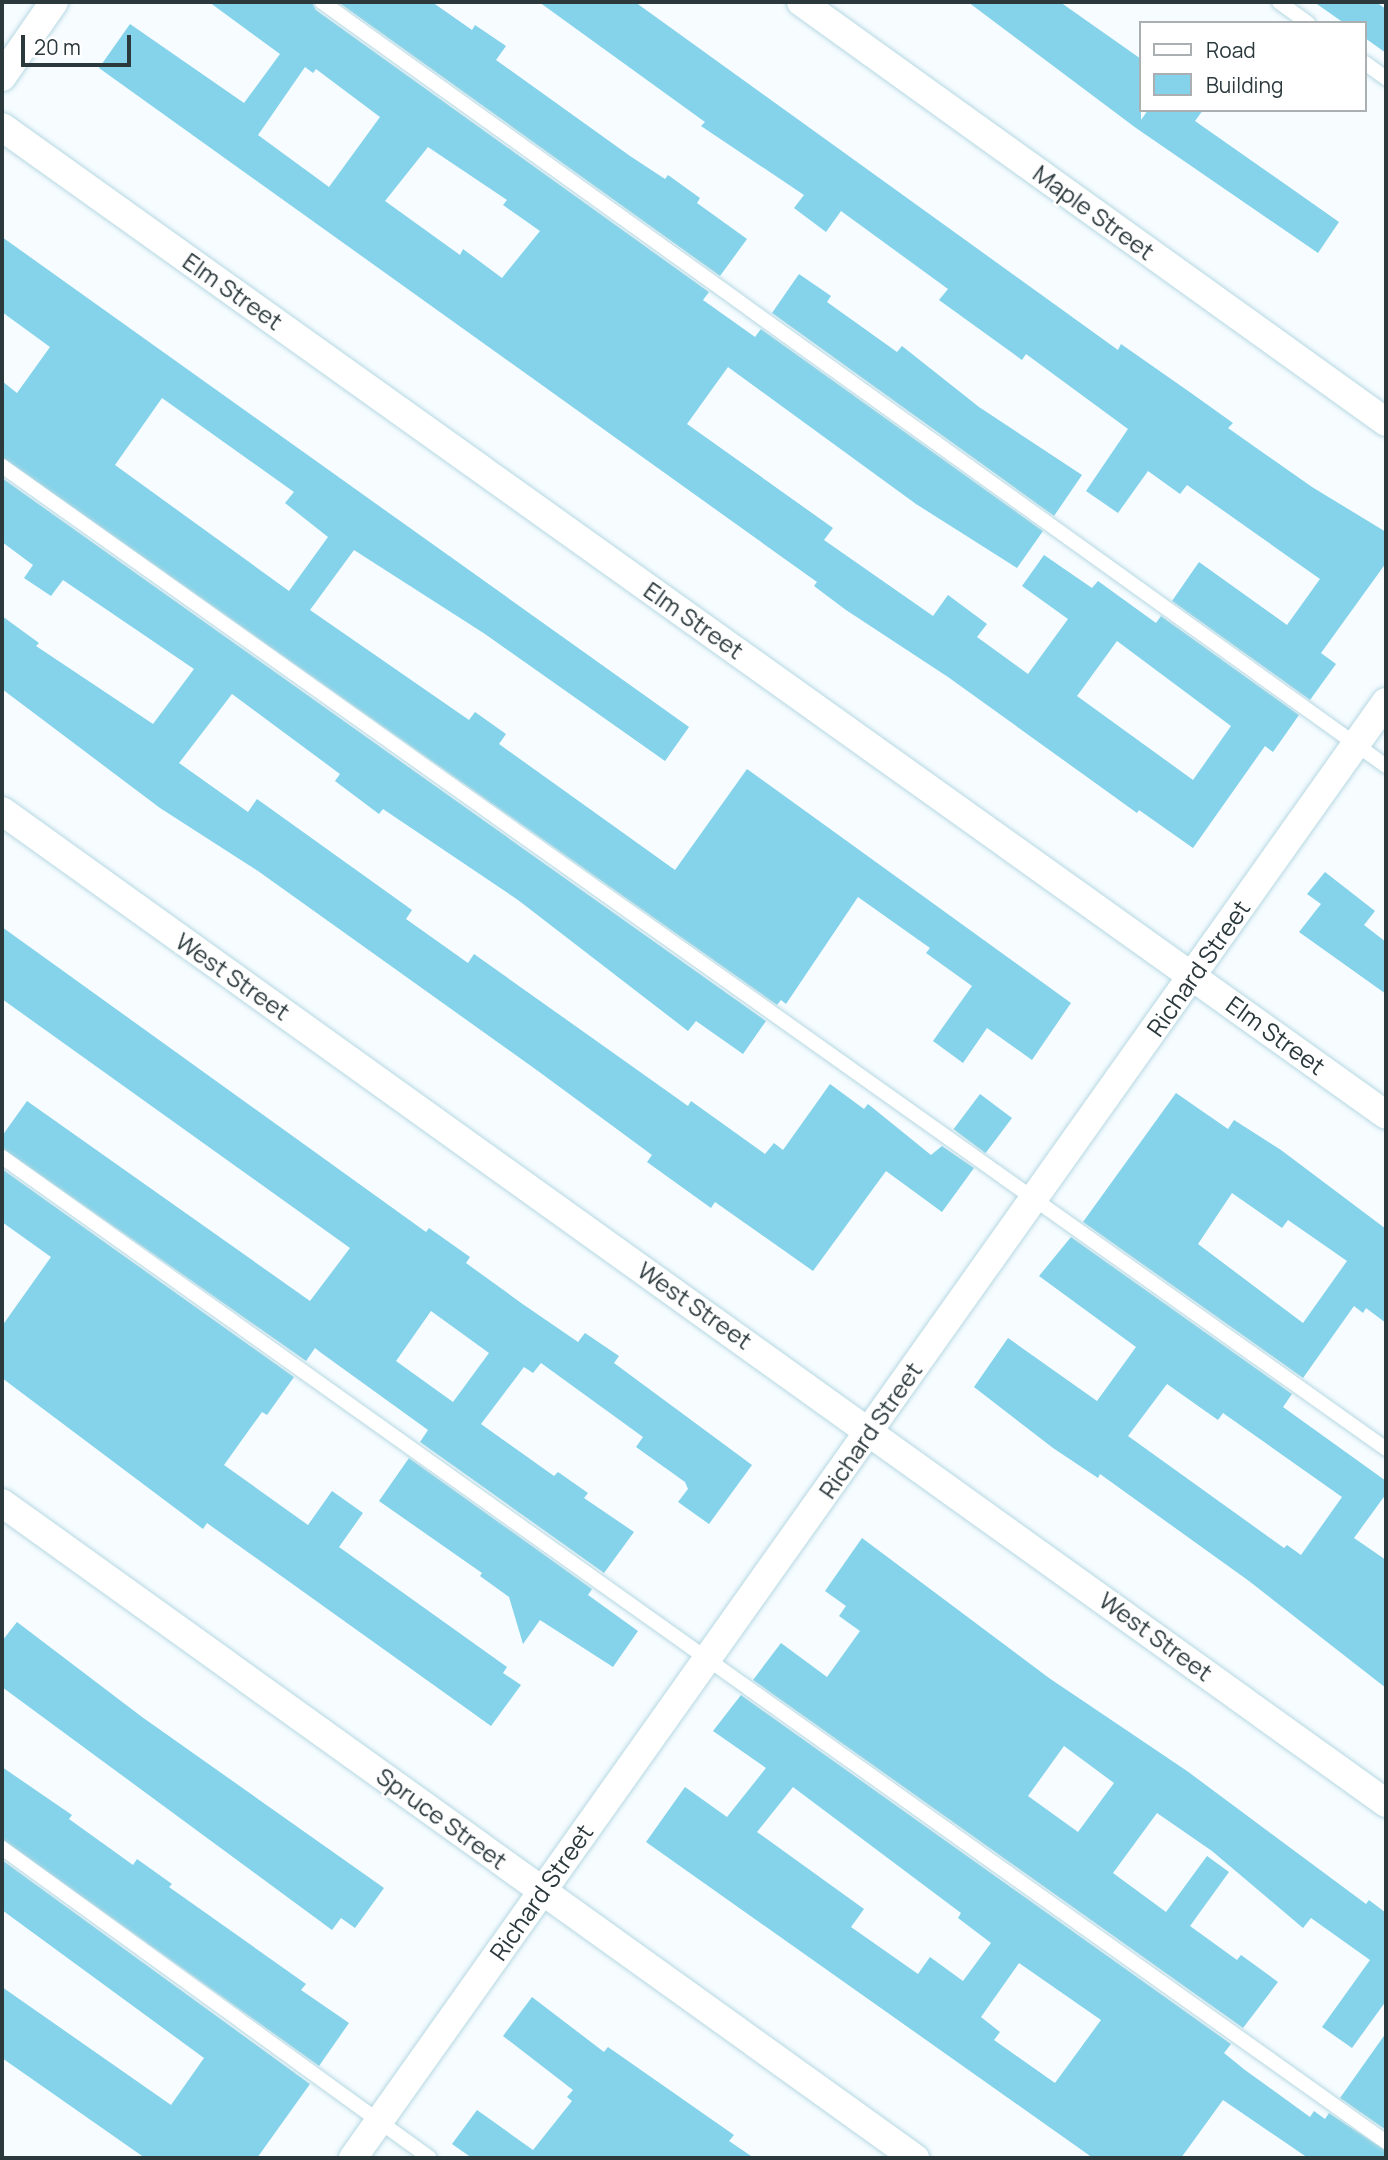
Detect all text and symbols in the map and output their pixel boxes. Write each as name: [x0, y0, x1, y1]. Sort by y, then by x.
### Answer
scale bar: [24, 21, 135, 65]
legend: [1140, 21, 1367, 112]
text: 20 m: [34, 33, 81, 61]
text: Road: [1206, 36, 1256, 64]
text: Building: [1206, 71, 1283, 99]
street label: Maple Street: [1028, 158, 1160, 266]
street label: Elm Street: [178, 246, 288, 336]
street label: Elm Street: [639, 575, 749, 665]
street label: Richard Street: [1140, 894, 1256, 1042]
street label: West Street: [170, 926, 296, 1026]
street label: Elm Street: [1221, 990, 1331, 1080]
street label: West Street: [632, 1255, 758, 1355]
street label: Richard Street: [812, 1356, 928, 1504]
street label: West Street: [1094, 1585, 1218, 1687]
street label: Spruce Street: [371, 1761, 513, 1875]
street label: Richard Street: [483, 1818, 599, 1966]

